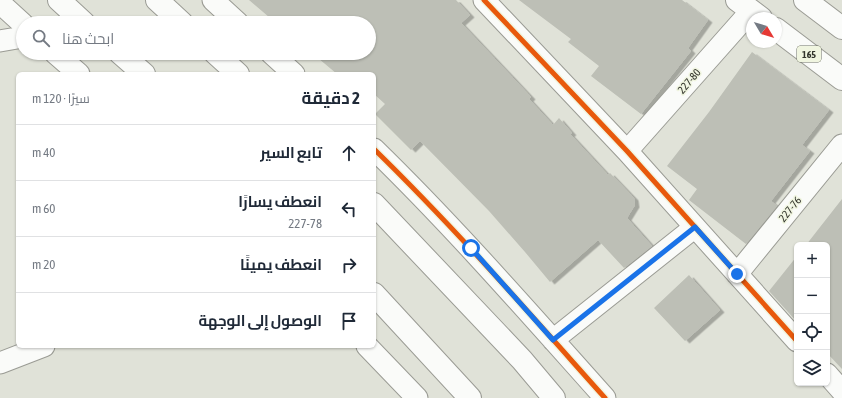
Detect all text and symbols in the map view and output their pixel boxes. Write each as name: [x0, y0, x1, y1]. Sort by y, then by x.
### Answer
north arrow: [746, 12, 782, 48]
search box: [16, 16, 376, 60]
icon: search: [30, 27, 52, 49]
text: ابحث هنا: [62, 30, 114, 47]
road number: 165: [797, 46, 821, 62]
street label: 227-80: [675, 66, 703, 96]
text: 2 دقيقة: [302, 88, 360, 108]
text: سيرًا · 120 m: [32, 91, 90, 106]
icon: ahead: [338, 142, 360, 164]
text: تابع السير: [260, 144, 322, 161]
text: 40 m: [32, 145, 55, 160]
text: انعطف يسارًا: [238, 193, 322, 210]
street label: 227-76: [776, 194, 804, 224]
icon: left: [338, 198, 360, 220]
text: 60 m: [32, 201, 55, 216]
text: 227-78: [288, 216, 322, 231]
route start: [462, 239, 480, 257]
map controls: [794, 242, 830, 386]
button: +: [794, 242, 830, 278]
icon: right: [338, 254, 360, 276]
text: انعطف يمينًا: [240, 256, 322, 273]
text: 20 m: [32, 257, 55, 272]
route end: [728, 265, 746, 283]
button: −: [794, 278, 830, 314]
icon: arrive: [338, 310, 360, 332]
text: الوصول إلى الوجهة: [198, 312, 322, 329]
button: locate: [794, 314, 830, 350]
button: layers: [794, 350, 830, 386]

